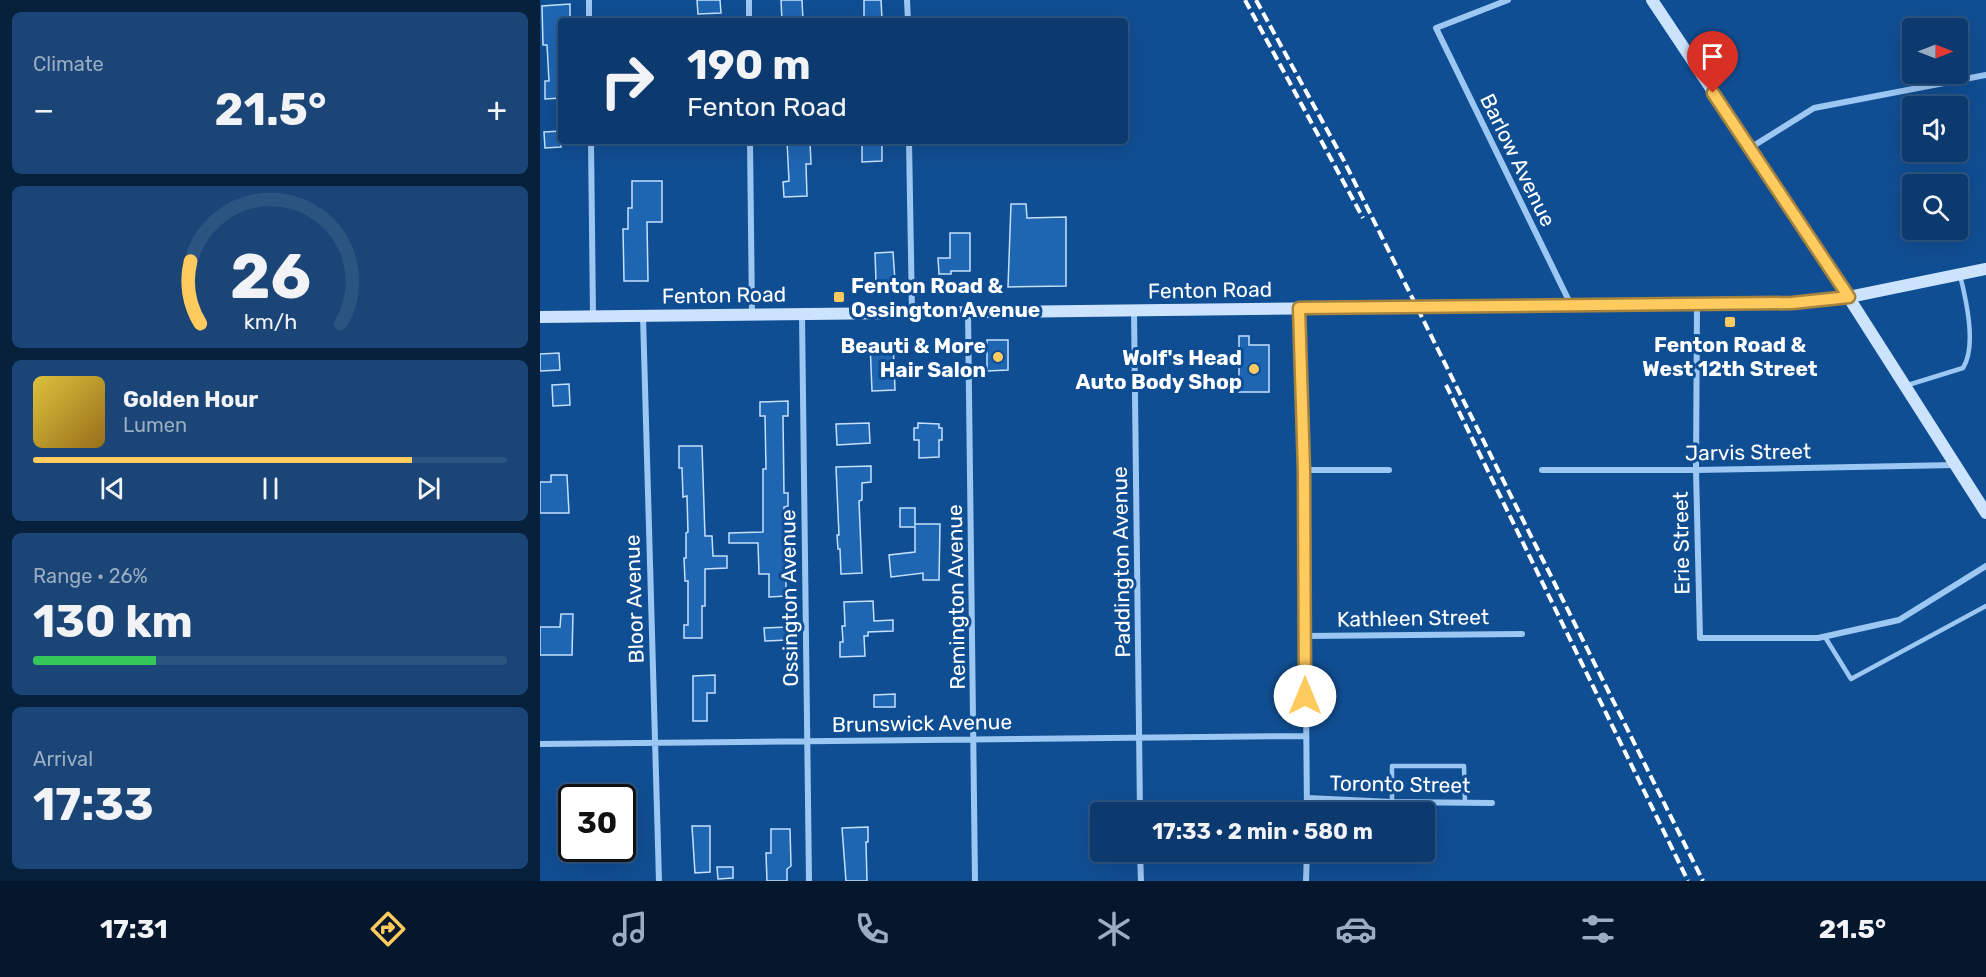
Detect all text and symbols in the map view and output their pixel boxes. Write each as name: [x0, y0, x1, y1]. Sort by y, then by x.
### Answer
north arrow: [1902, 18, 1968, 84]
map controls: [1902, 18, 1968, 240]
pin: [1687, 31, 1738, 93]
text: 190 m: [687, 40, 811, 90]
icon: arrive: [1696, 40, 1729, 73]
icon: right: [588, 42, 666, 120]
text: Climate: [33, 52, 104, 76]
text: 21.5°: [214, 83, 326, 136]
street label: Barlow Avenue: [1475, 89, 1561, 231]
text: −: [33, 90, 54, 129]
text: +: [486, 90, 507, 129]
text: Fenton Road: [687, 91, 847, 123]
button: sound: [1902, 96, 1968, 162]
button: search: [1902, 174, 1968, 240]
text: 26: [229, 240, 311, 314]
place label: Fenton Road & Ossington Avenue: [851, 273, 1040, 322]
street label: Fenton Road: [1148, 276, 1272, 304]
street label: Fenton Road: [662, 281, 786, 309]
marker: Fenton Road & Ossington Avenue: [832, 290, 846, 304]
text: km/h: [243, 309, 297, 334]
marker: Fenton Road & West 12th Street: [1723, 315, 1737, 329]
place label: Fenton Road & West 12th Street: [1642, 332, 1818, 381]
place label: Beauti & More Hair Salon: [840, 333, 986, 382]
place label: Wolf's Head Auto Body Shop: [1076, 345, 1242, 394]
marker: Beauti & More Hair Salon: [991, 350, 1005, 364]
marker: Wolf's Head Auto Body Shop: [1247, 362, 1261, 376]
text: Golden Hour: [123, 386, 258, 413]
text: Lumen: [123, 413, 187, 437]
street label: Jarvis Street: [1685, 438, 1811, 466]
street label: Paddington Avenue: [1107, 466, 1135, 658]
icon: previous: [96, 472, 129, 505]
icon: pause: [254, 472, 287, 505]
icon: next: [412, 472, 445, 505]
street label: Erie Street: [1668, 491, 1694, 595]
street label: Remington Avenue: [942, 504, 970, 690]
street label: Ossington Avenue: [775, 509, 803, 687]
street label: Bloor Avenue: [619, 534, 649, 664]
text: Range · 26%: [33, 564, 148, 588]
text: 130 km: [33, 595, 193, 648]
street label: Kathleen Street: [1337, 604, 1489, 632]
position arrow: [1273, 664, 1337, 728]
street label: Brunswick Avenue: [832, 709, 1012, 737]
text: Arrival: [33, 747, 93, 771]
street label: Toronto Street: [1329, 770, 1471, 798]
text: 17:33: [33, 778, 154, 831]
speed limit sign: 30: [558, 784, 636, 862]
text: 17:33 · 2 min · 580 m: [1152, 818, 1373, 845]
icon: directions: [367, 908, 409, 950]
icon: music: [609, 908, 651, 950]
icon: phone: [851, 908, 893, 950]
icon: climate: [1093, 908, 1135, 950]
icon: car: [1335, 908, 1377, 950]
icon: filters: [1577, 908, 1619, 950]
text: 17:31: [100, 913, 168, 945]
text: 21.5°: [1819, 913, 1886, 945]

